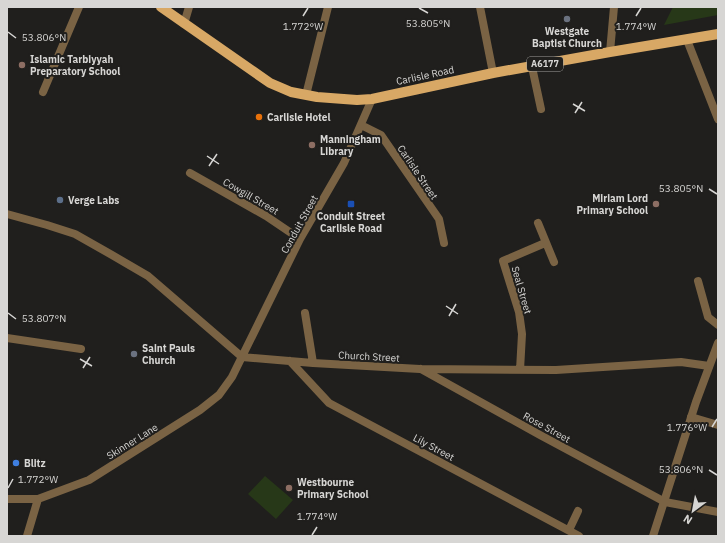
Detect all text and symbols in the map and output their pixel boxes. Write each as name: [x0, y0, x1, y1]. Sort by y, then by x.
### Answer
marker: Westgate Baptist Church: [562, 14, 572, 24]
text: 53.805°N: [406, 17, 450, 30]
text: 1.772°W: [283, 20, 323, 33]
text: 1.774°W: [616, 20, 656, 33]
place label: Westgate Baptist Church: [532, 25, 602, 50]
text: 53.806°N: [22, 31, 66, 44]
place label: Islamic Tarbiyyah Preparatory School: [30, 53, 120, 78]
road number: A6177: [527, 57, 563, 71]
marker: Islamic Tarbiyyah Preparatory School: [17, 60, 27, 70]
street label: Carlisle Road: [395, 63, 455, 88]
place label: Carlisle Hotel: [267, 111, 330, 124]
marker: Carlisle Hotel: [254, 112, 264, 122]
place label: Manningham Library: [320, 133, 381, 158]
marker: Manningham Library: [307, 140, 317, 150]
street label: Carlisle Street: [394, 142, 441, 203]
street label: Cowgill Street: [221, 175, 281, 218]
text: 53.805°N: [659, 182, 703, 195]
street label: Conduit Street: [278, 192, 321, 256]
place label: Miriam Lord Primary School: [577, 192, 648, 217]
place label: Verge Labs: [68, 194, 119, 207]
marker: Verge Labs: [55, 195, 65, 205]
marker: Conduit Street Carlisle Road: [346, 199, 356, 209]
marker: Miriam Lord Primary School: [651, 199, 661, 209]
place label: Conduit Street Carlisle Road: [317, 210, 385, 235]
street label: Seal Street: [508, 265, 535, 316]
text: 53.807°N: [22, 312, 66, 325]
place label: Saint Pauls Church: [142, 342, 195, 367]
street label: Church Street: [338, 348, 401, 365]
marker: Saint Pauls Church: [129, 349, 139, 359]
street label: Rose Street: [521, 409, 573, 446]
street label: Skinner Lane: [104, 420, 161, 462]
text: 1.776°W: [667, 421, 707, 434]
street label: Lily Street: [411, 431, 457, 464]
place label: Blitz: [24, 457, 46, 470]
marker: Blitz: [11, 458, 21, 468]
text: 53.806°N: [659, 463, 703, 476]
text: 1.772°W: [18, 473, 58, 486]
place label: Westbourne Primary School: [297, 476, 368, 501]
marker: Westbourne Primary School: [284, 483, 294, 493]
north arrow: [673, 491, 713, 531]
text: 1.774°W: [297, 510, 337, 523]
text: N: [681, 511, 695, 528]

